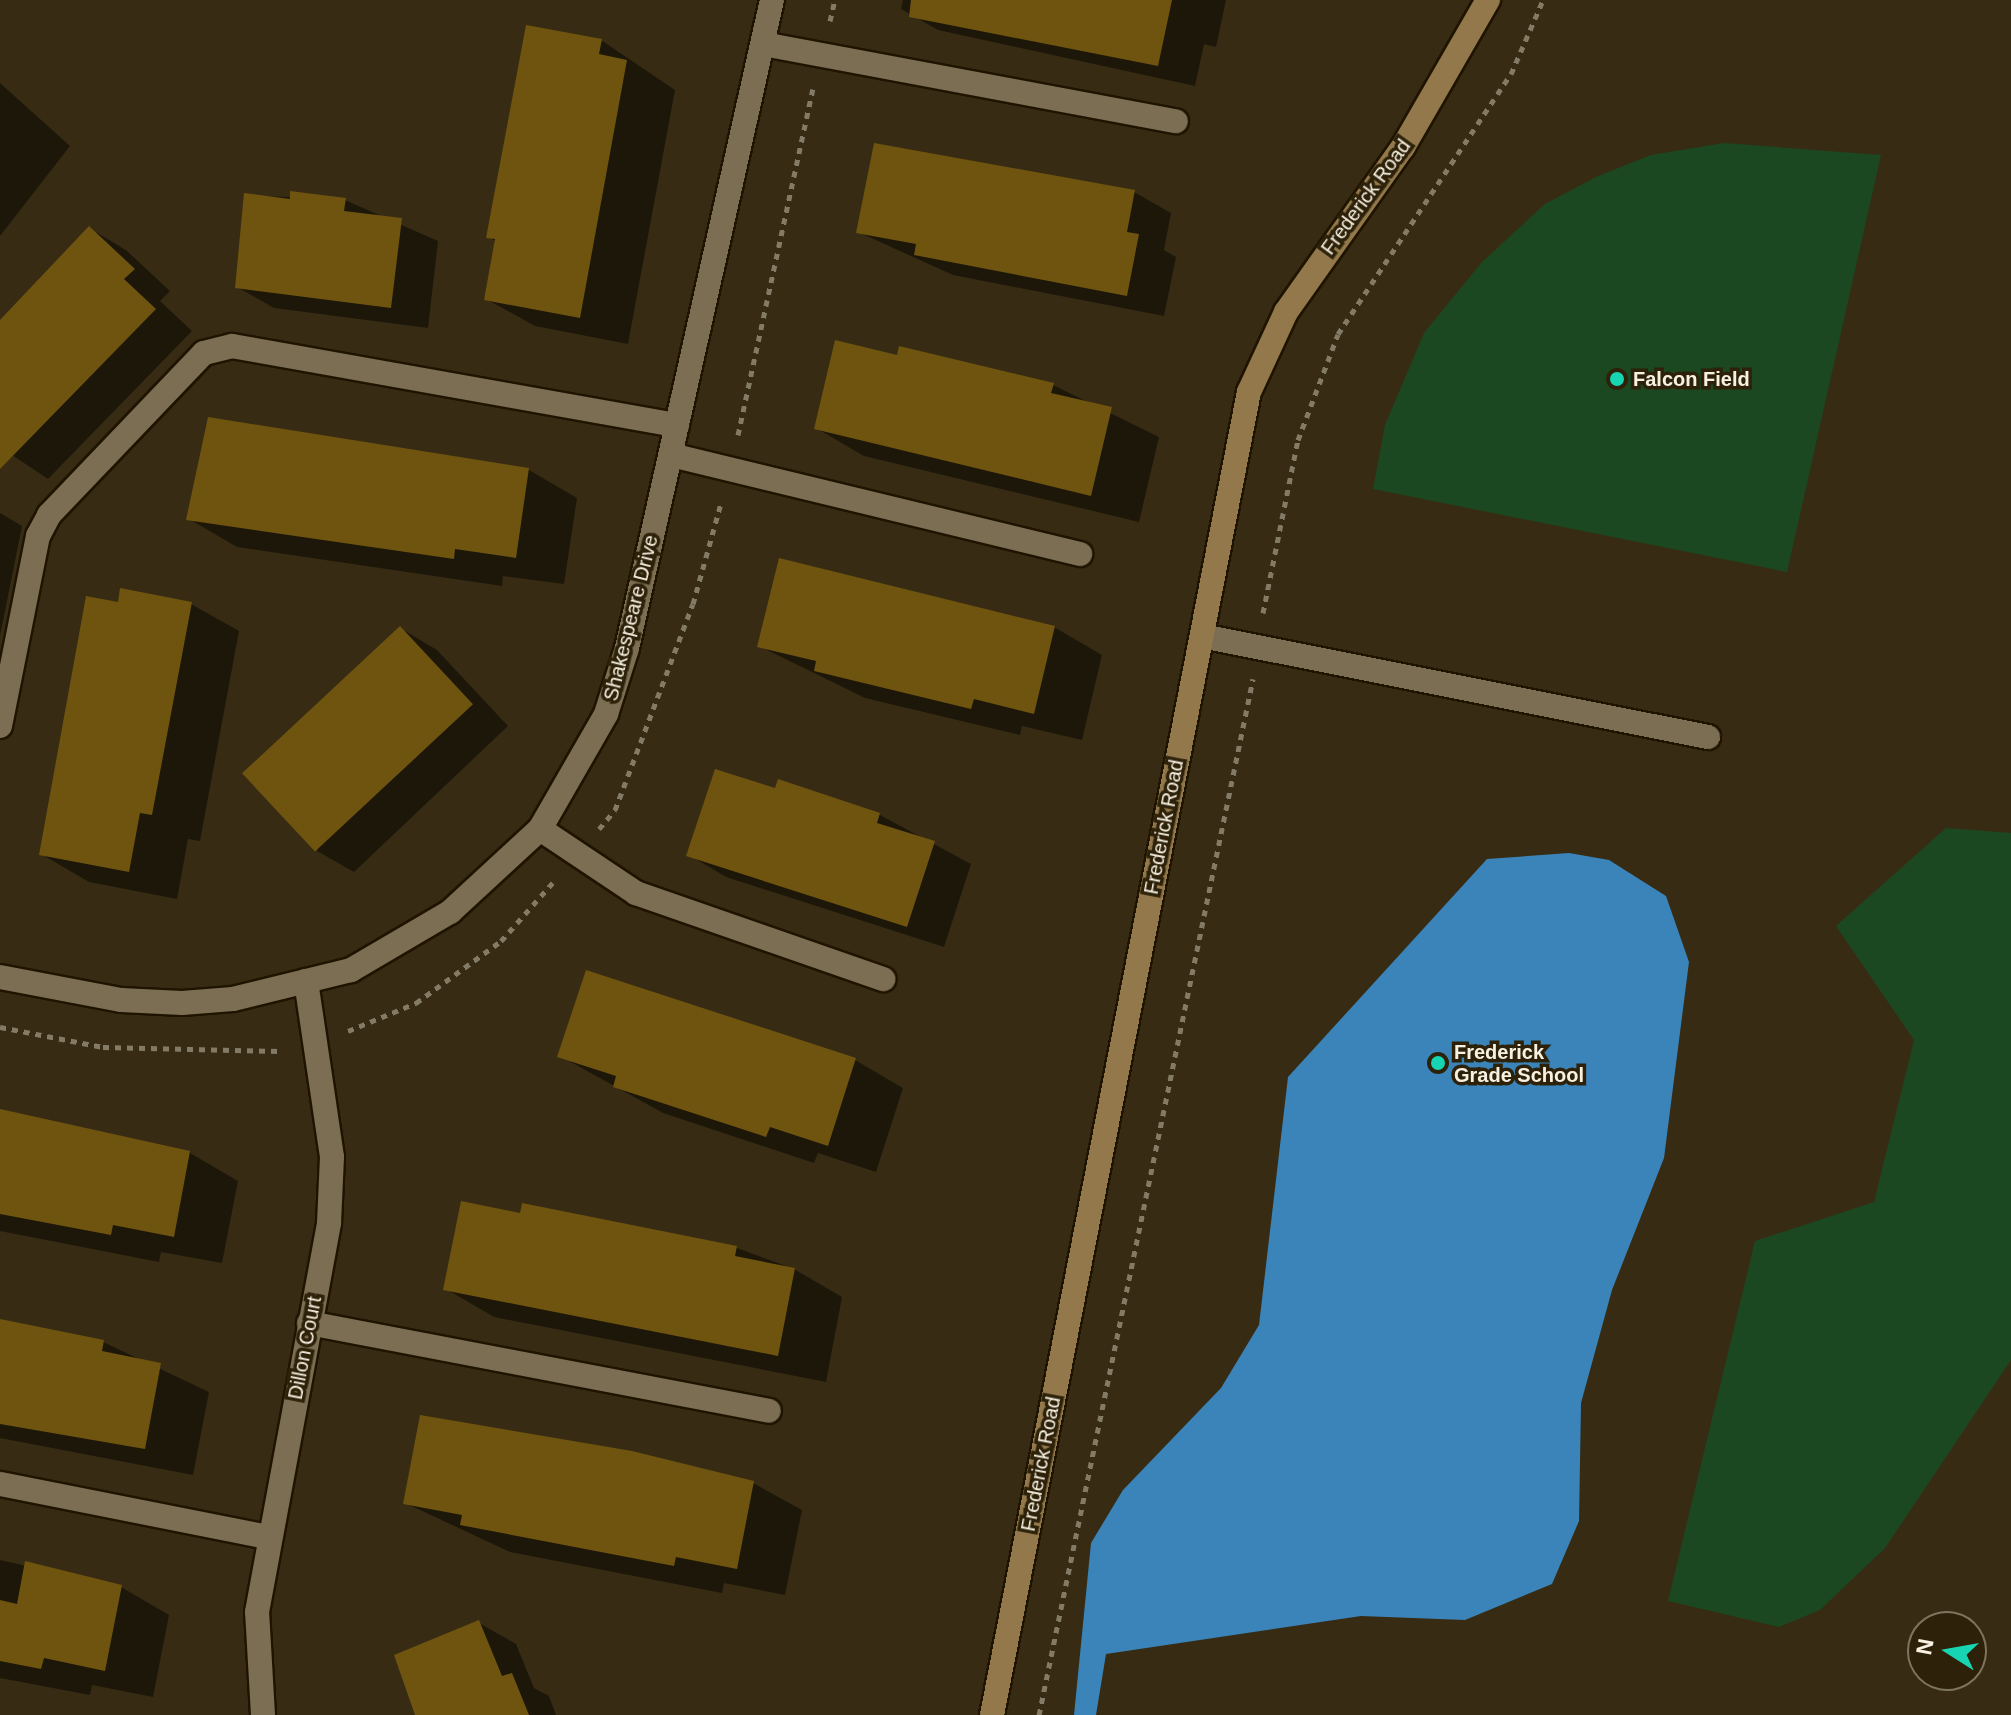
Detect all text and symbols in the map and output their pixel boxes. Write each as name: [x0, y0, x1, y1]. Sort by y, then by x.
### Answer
street label: Frederick Road: [1316, 135, 1416, 259]
place label: Falcon Field: [1633, 367, 1750, 391]
marker: Falcon Field: [1608, 370, 1626, 388]
street label: Shakespeare Drive: [599, 533, 663, 703]
street label: Frederick Road: [1139, 758, 1189, 896]
place label: Frederick Grade School: [1454, 1040, 1584, 1087]
marker: Frederick Grade School: [1429, 1054, 1447, 1072]
street label: Dillon Court: [283, 1294, 327, 1402]
street label: Frederick Road: [1016, 1395, 1066, 1533]
north arrow: [1907, 1611, 1987, 1691]
text: N: [1911, 1637, 1939, 1657]

